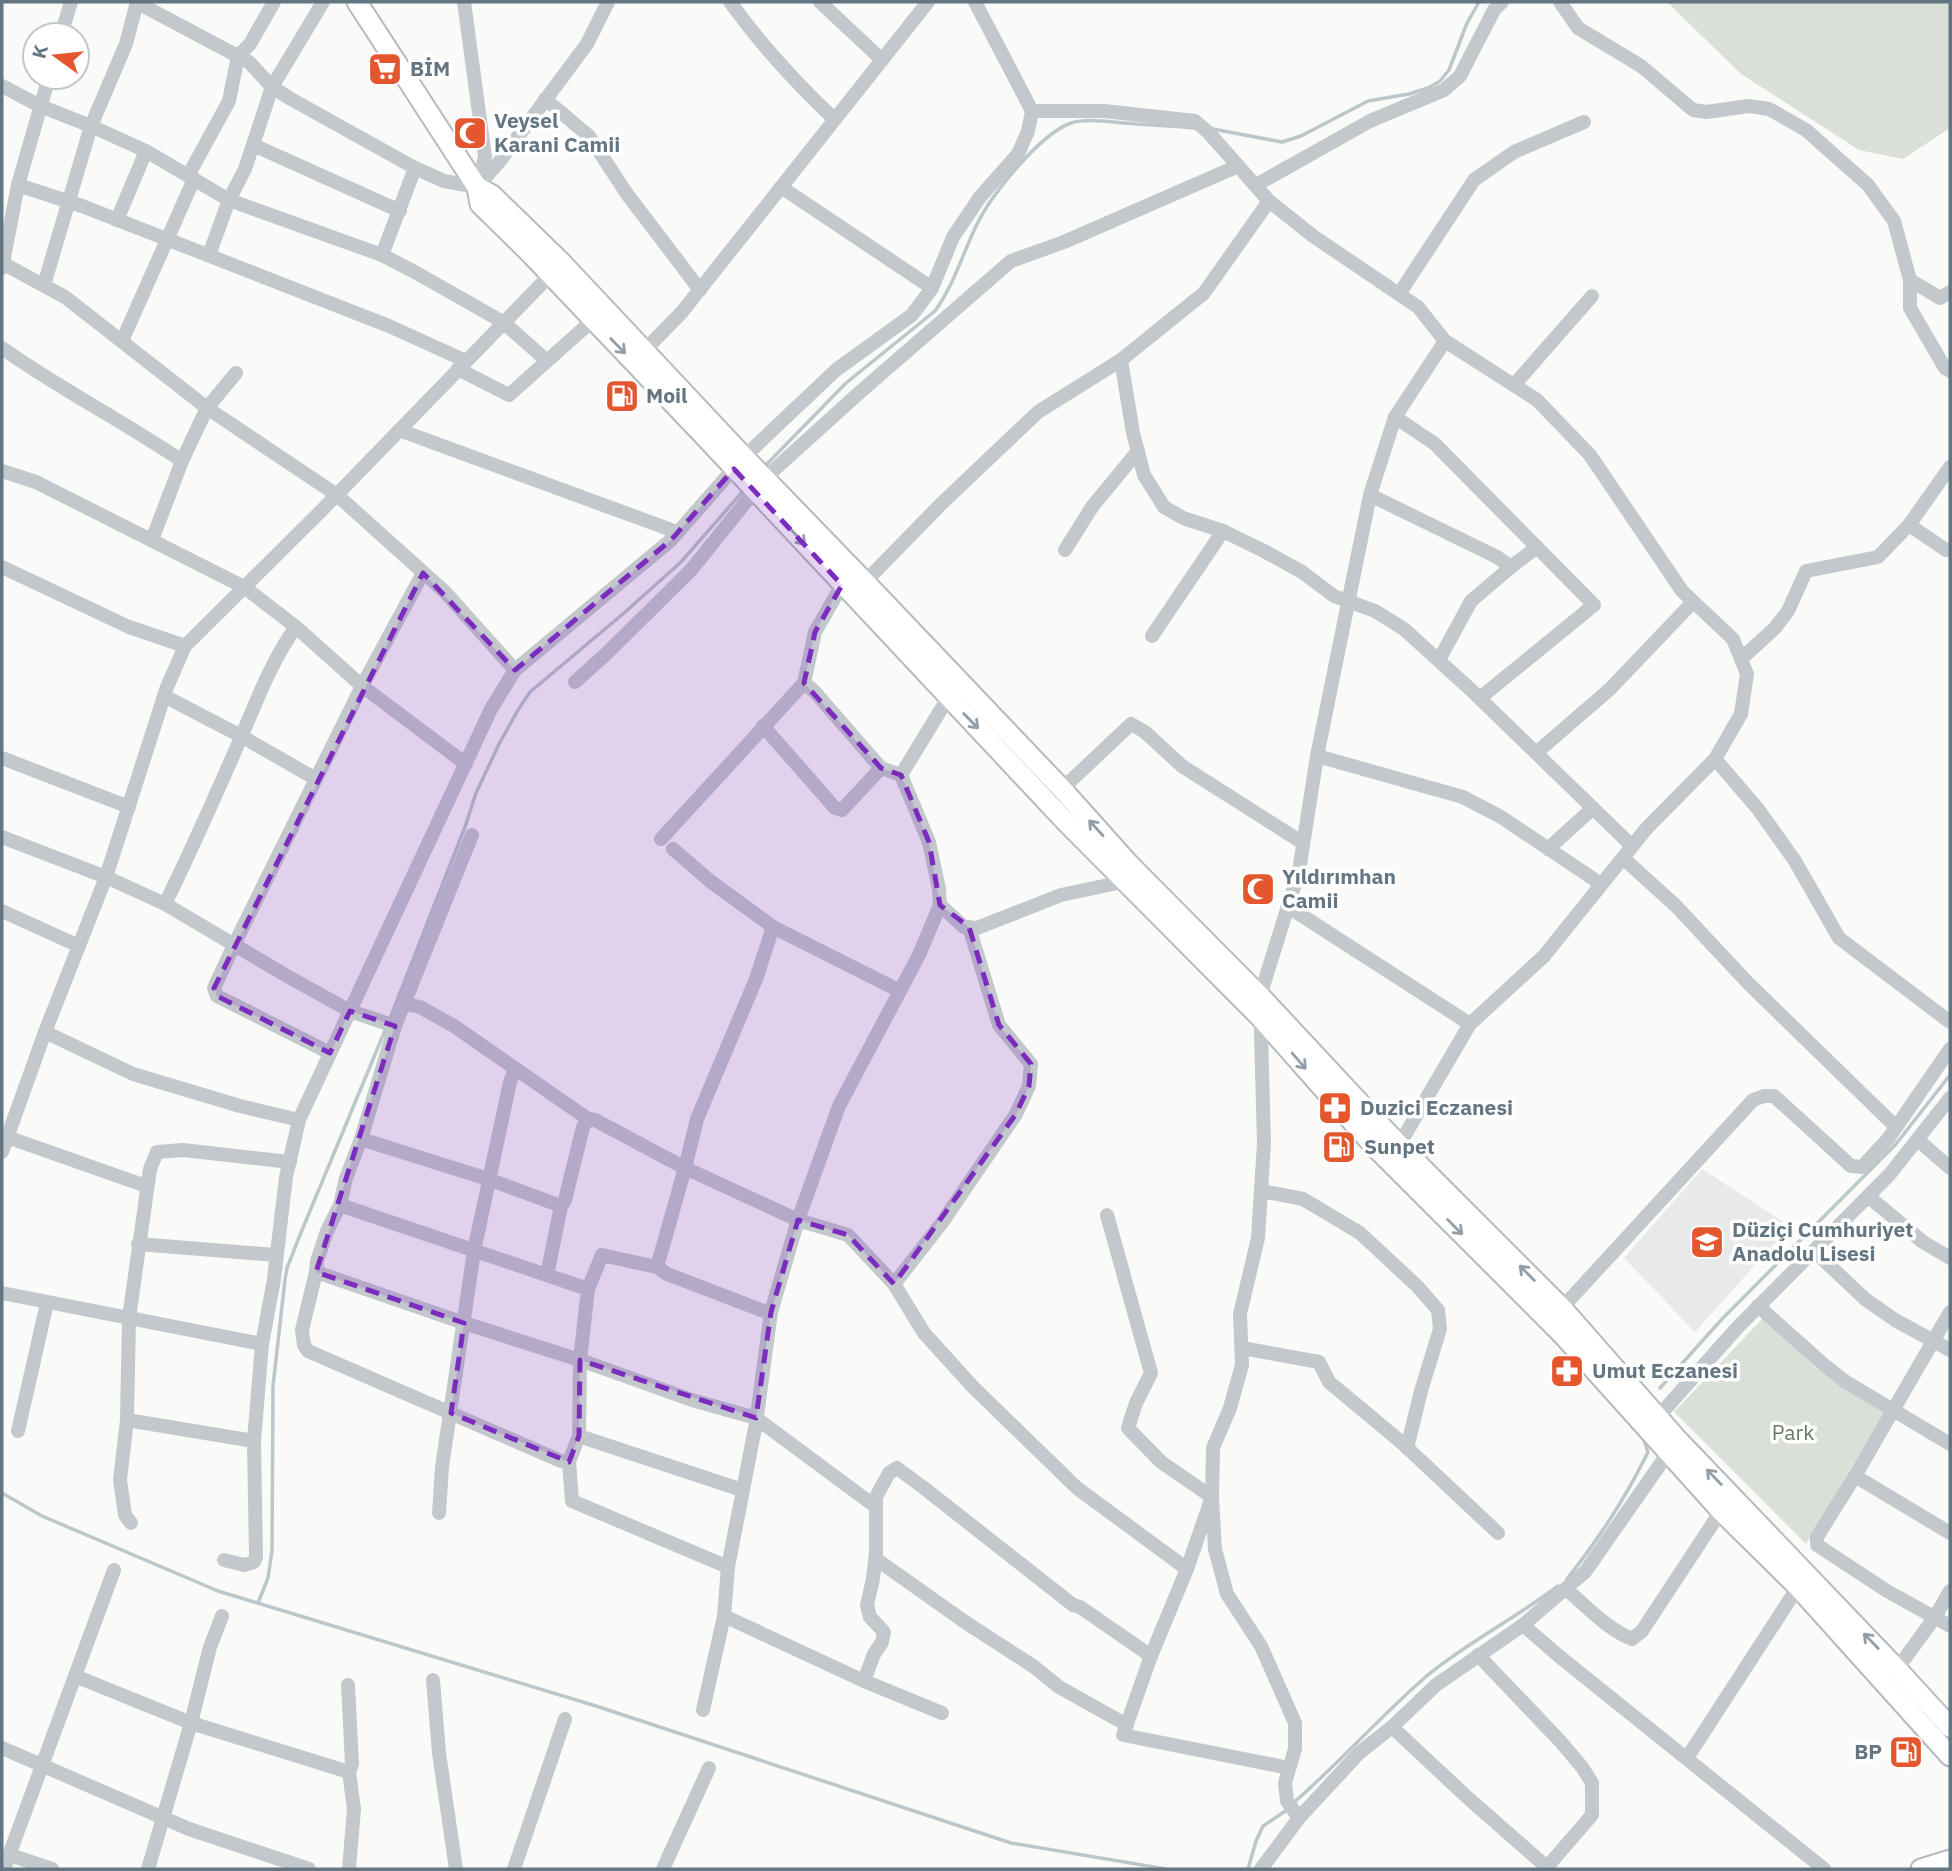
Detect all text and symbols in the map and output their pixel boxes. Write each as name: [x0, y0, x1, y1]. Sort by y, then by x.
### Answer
north arrow: [21, 21, 91, 91]
text: K: [26, 42, 53, 61]
supermarket icon: BİM: [366, 50, 404, 88]
place label: BİM: [410, 54, 450, 82]
place label: Veysel Karani Camii: [494, 106, 620, 158]
mosque icon: Veysel Karani Camii: [451, 114, 489, 152]
one-way arrow: [610, 337, 627, 354]
fuel station icon: Moil: [603, 377, 641, 415]
place label: Moil: [646, 381, 687, 409]
one-way arrow: [790, 528, 807, 545]
one-way arrow: [962, 712, 979, 729]
one-way arrow: [1088, 819, 1104, 837]
place label: Yıldırımhan Camii: [1282, 862, 1396, 914]
mosque icon: Yıldırımhan Camii: [1239, 870, 1277, 908]
one-way arrow: [1291, 1052, 1307, 1070]
pharmacy icon: Duzici Eczanesi: [1316, 1089, 1354, 1127]
place label: Duzici Eczanesi: [1360, 1093, 1513, 1121]
fuel station icon: Sunpet: [1320, 1128, 1358, 1166]
place label: Sunpet: [1364, 1132, 1435, 1160]
place label: Düziçi Cumhuriyet Anadolu Lisesi: [1732, 1215, 1913, 1267]
one-way arrow: [1446, 1218, 1463, 1235]
school or university icon: Düziçi Cumhuriyet Anadolu Lisesi: [1688, 1223, 1726, 1261]
one-way arrow: [1518, 1264, 1535, 1281]
pharmacy icon: Umut Eczanesi: [1548, 1352, 1586, 1390]
place label: Umut Eczanesi: [1592, 1356, 1738, 1384]
park label: Park: [1772, 1418, 1814, 1446]
one-way arrow: [1705, 1468, 1722, 1485]
one-way arrow: [1862, 1633, 1879, 1650]
fuel station icon: BP: [1887, 1733, 1925, 1771]
place label: BP: [1854, 1737, 1882, 1765]

